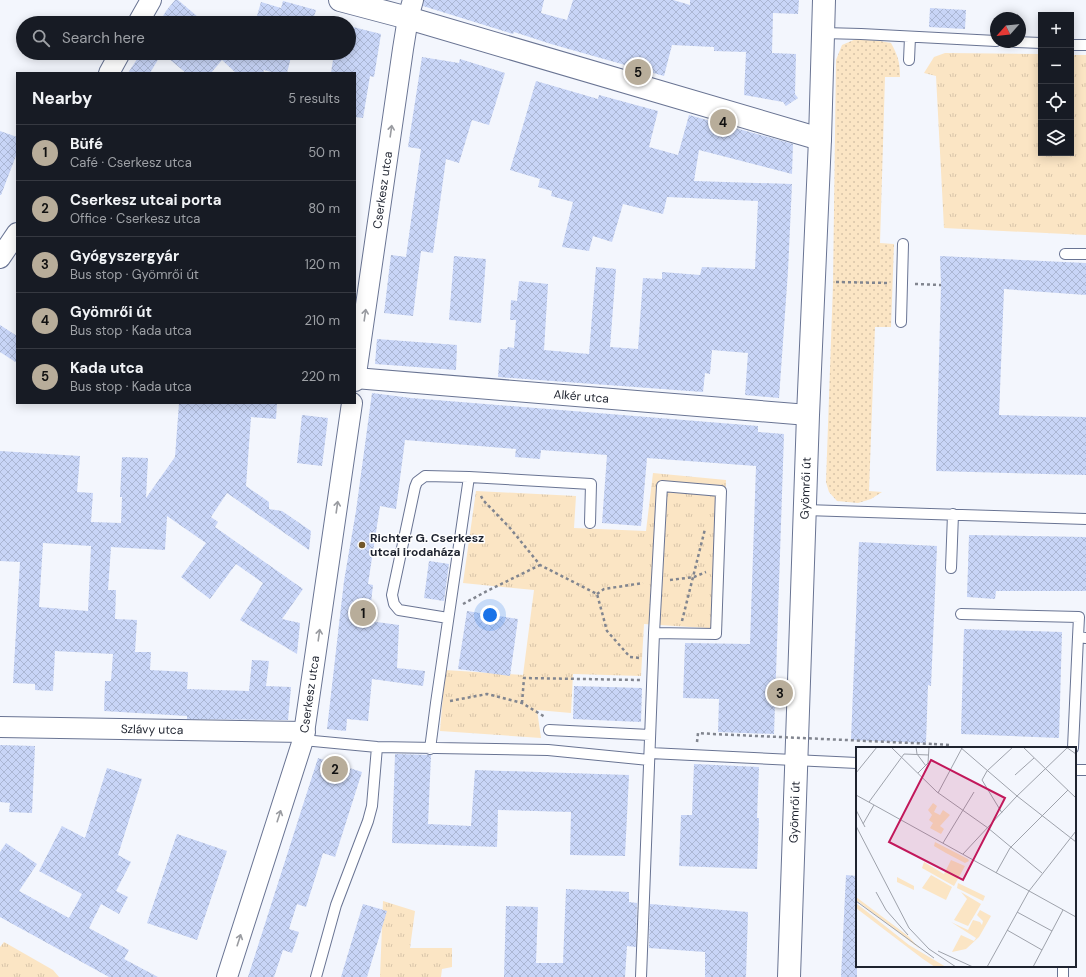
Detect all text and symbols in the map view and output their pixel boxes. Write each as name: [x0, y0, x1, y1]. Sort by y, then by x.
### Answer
north arrow: [990, 12, 1026, 48]
map controls: [1038, 12, 1074, 156]
button: +: [1038, 12, 1074, 48]
search box: [16, 16, 356, 60]
icon: search: [30, 27, 52, 49]
text: Search here: [62, 28, 145, 48]
button: −: [1038, 48, 1074, 84]
pin: 5: [625, 57, 651, 87]
button: locate: [1038, 84, 1074, 120]
text: Nearby: [32, 87, 92, 109]
text: 5 results: [288, 90, 340, 107]
pin: 4: [710, 107, 736, 137]
button: layers: [1038, 120, 1074, 156]
one-way arrow: [387, 125, 395, 138]
text: Büfé: [70, 134, 103, 154]
text: 1: [43, 144, 47, 161]
text: 50 m: [308, 144, 340, 161]
street label: Cserkesz utca: [369, 150, 396, 230]
text: Café · Cserkesz utca: [70, 154, 192, 171]
text: Cserkesz utcai porta: [70, 190, 222, 210]
text: 2: [41, 200, 49, 217]
text: 80 m: [308, 200, 340, 217]
text: Office · Cserkesz utca: [70, 210, 200, 227]
text: Gyógyszergyár: [70, 246, 179, 266]
text: 3: [41, 256, 49, 273]
text: 120 m: [305, 256, 340, 273]
text: Bus stop · Gyömrői út: [70, 266, 199, 283]
text: Gyömrői út: [70, 302, 152, 322]
one-way arrow: [361, 309, 369, 322]
text: 4: [41, 312, 49, 329]
text: 210 m: [305, 312, 340, 329]
text: Bus stop · Kada utca: [70, 322, 192, 339]
text: Kada utca: [70, 358, 144, 378]
text: 5: [41, 368, 49, 385]
text: 220 m: [301, 368, 340, 385]
text: Bus stop · Kada utca: [70, 378, 192, 395]
street label: Alkér utca: [553, 386, 610, 407]
street label: Gyömrői út: [796, 457, 815, 520]
one-way arrow: [333, 500, 341, 513]
place label: Richter G. Cserkesz utcai irodaháza: [370, 530, 484, 560]
marker: Richter G. Cserkesz utcai irodaháza: [357, 540, 367, 550]
pin: 1: [350, 598, 376, 628]
your location: [480, 605, 500, 625]
one-way arrow: [315, 629, 323, 642]
street label: Cserkesz utca: [296, 655, 323, 734]
pin: 3: [767, 678, 793, 708]
street label: Szlávy utca: [121, 721, 183, 738]
inset map: [856, 747, 1076, 967]
pin: 2: [322, 754, 348, 784]
street label: Gyömrői út: [786, 781, 804, 843]
one-way arrow: [276, 810, 283, 823]
one-way arrow: [236, 934, 243, 947]

